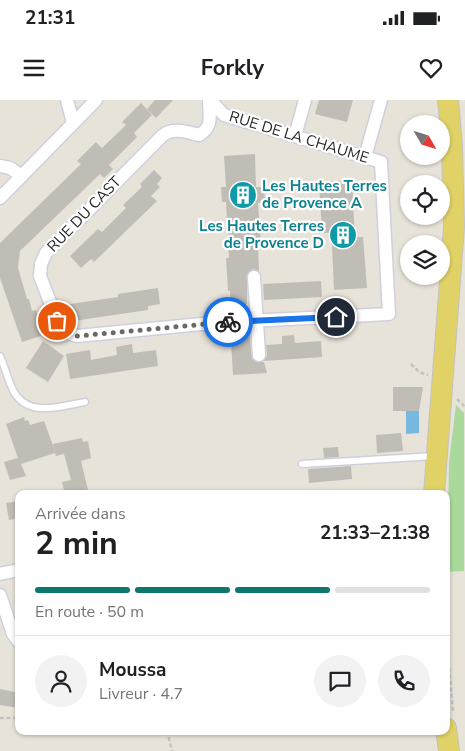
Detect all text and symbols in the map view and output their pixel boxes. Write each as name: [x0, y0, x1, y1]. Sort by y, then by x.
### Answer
text: 21:31: [25, 5, 75, 31]
text: Forkly: [201, 53, 264, 83]
icon: menu: [20, 54, 48, 82]
icon: heart: [417, 54, 445, 82]
street label: RUE DE LA CHAUME: [227, 106, 371, 168]
north arrow: [400, 115, 450, 165]
map controls: [400, 115, 450, 285]
street label: RUE DU CAST: [43, 172, 125, 256]
button: locate: [400, 175, 450, 225]
place label: Les Hautes Terres de Provence A: [262, 176, 387, 213]
building icon: Les Hautes Terres de Provence A: [228, 180, 258, 210]
place label: Les Hautes Terres de Provence D: [199, 216, 324, 253]
building icon: Les Hautes Terres de Provence D: [328, 220, 358, 250]
button: layers: [400, 235, 450, 285]
pin: [315, 296, 357, 338]
courier: [203, 297, 253, 347]
pin: [36, 300, 78, 342]
icon: home: [322, 303, 350, 331]
icon: bag: [43, 307, 71, 335]
icon: bike: [214, 308, 242, 336]
text: Arrivée dans: [35, 503, 126, 525]
text: 21:33–21:38: [320, 520, 430, 546]
text: 2 min: [35, 522, 118, 565]
text: En route · 50 m: [35, 601, 144, 623]
button: person: [35, 655, 87, 707]
button: chat: [314, 655, 366, 707]
button: phone: [378, 655, 430, 707]
text: Moussa: [99, 657, 166, 683]
text: Livreur · 4.7: [99, 683, 183, 705]

